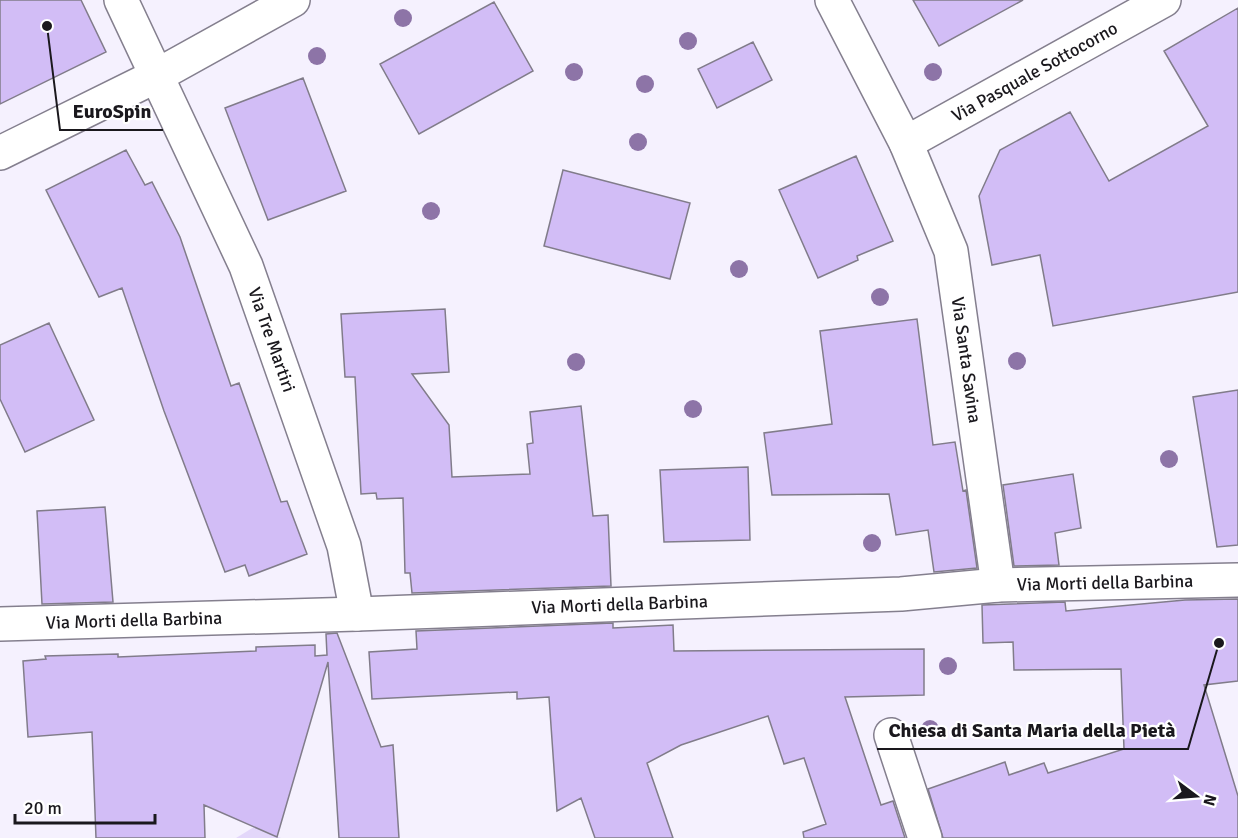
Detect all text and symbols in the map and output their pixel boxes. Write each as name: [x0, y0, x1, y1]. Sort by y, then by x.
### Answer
street label: Via Pasquale Sottocorno: [948, 17, 1121, 127]
callout: EuroSpin: [60, 92, 163, 130]
text: EuroSpin: [72, 99, 152, 124]
street label: Via Tre Martiri: [243, 284, 300, 395]
street label: Via Santa Savina: [947, 295, 986, 425]
street label: Via Morti della Barbina: [1016, 570, 1194, 596]
street label: Via Morti della Barbina: [531, 590, 708, 619]
street label: Via Morti della Barbina: [45, 607, 223, 634]
callout: Chiesa di Santa Maria della Pietà: [877, 711, 1188, 749]
text: Chiesa di Santa Maria della Pietà: [888, 718, 1176, 743]
north arrow: [1166, 766, 1226, 826]
scale bar: [15, 787, 154, 825]
text: N: [1198, 792, 1221, 808]
text: 20 m: [24, 797, 62, 819]

